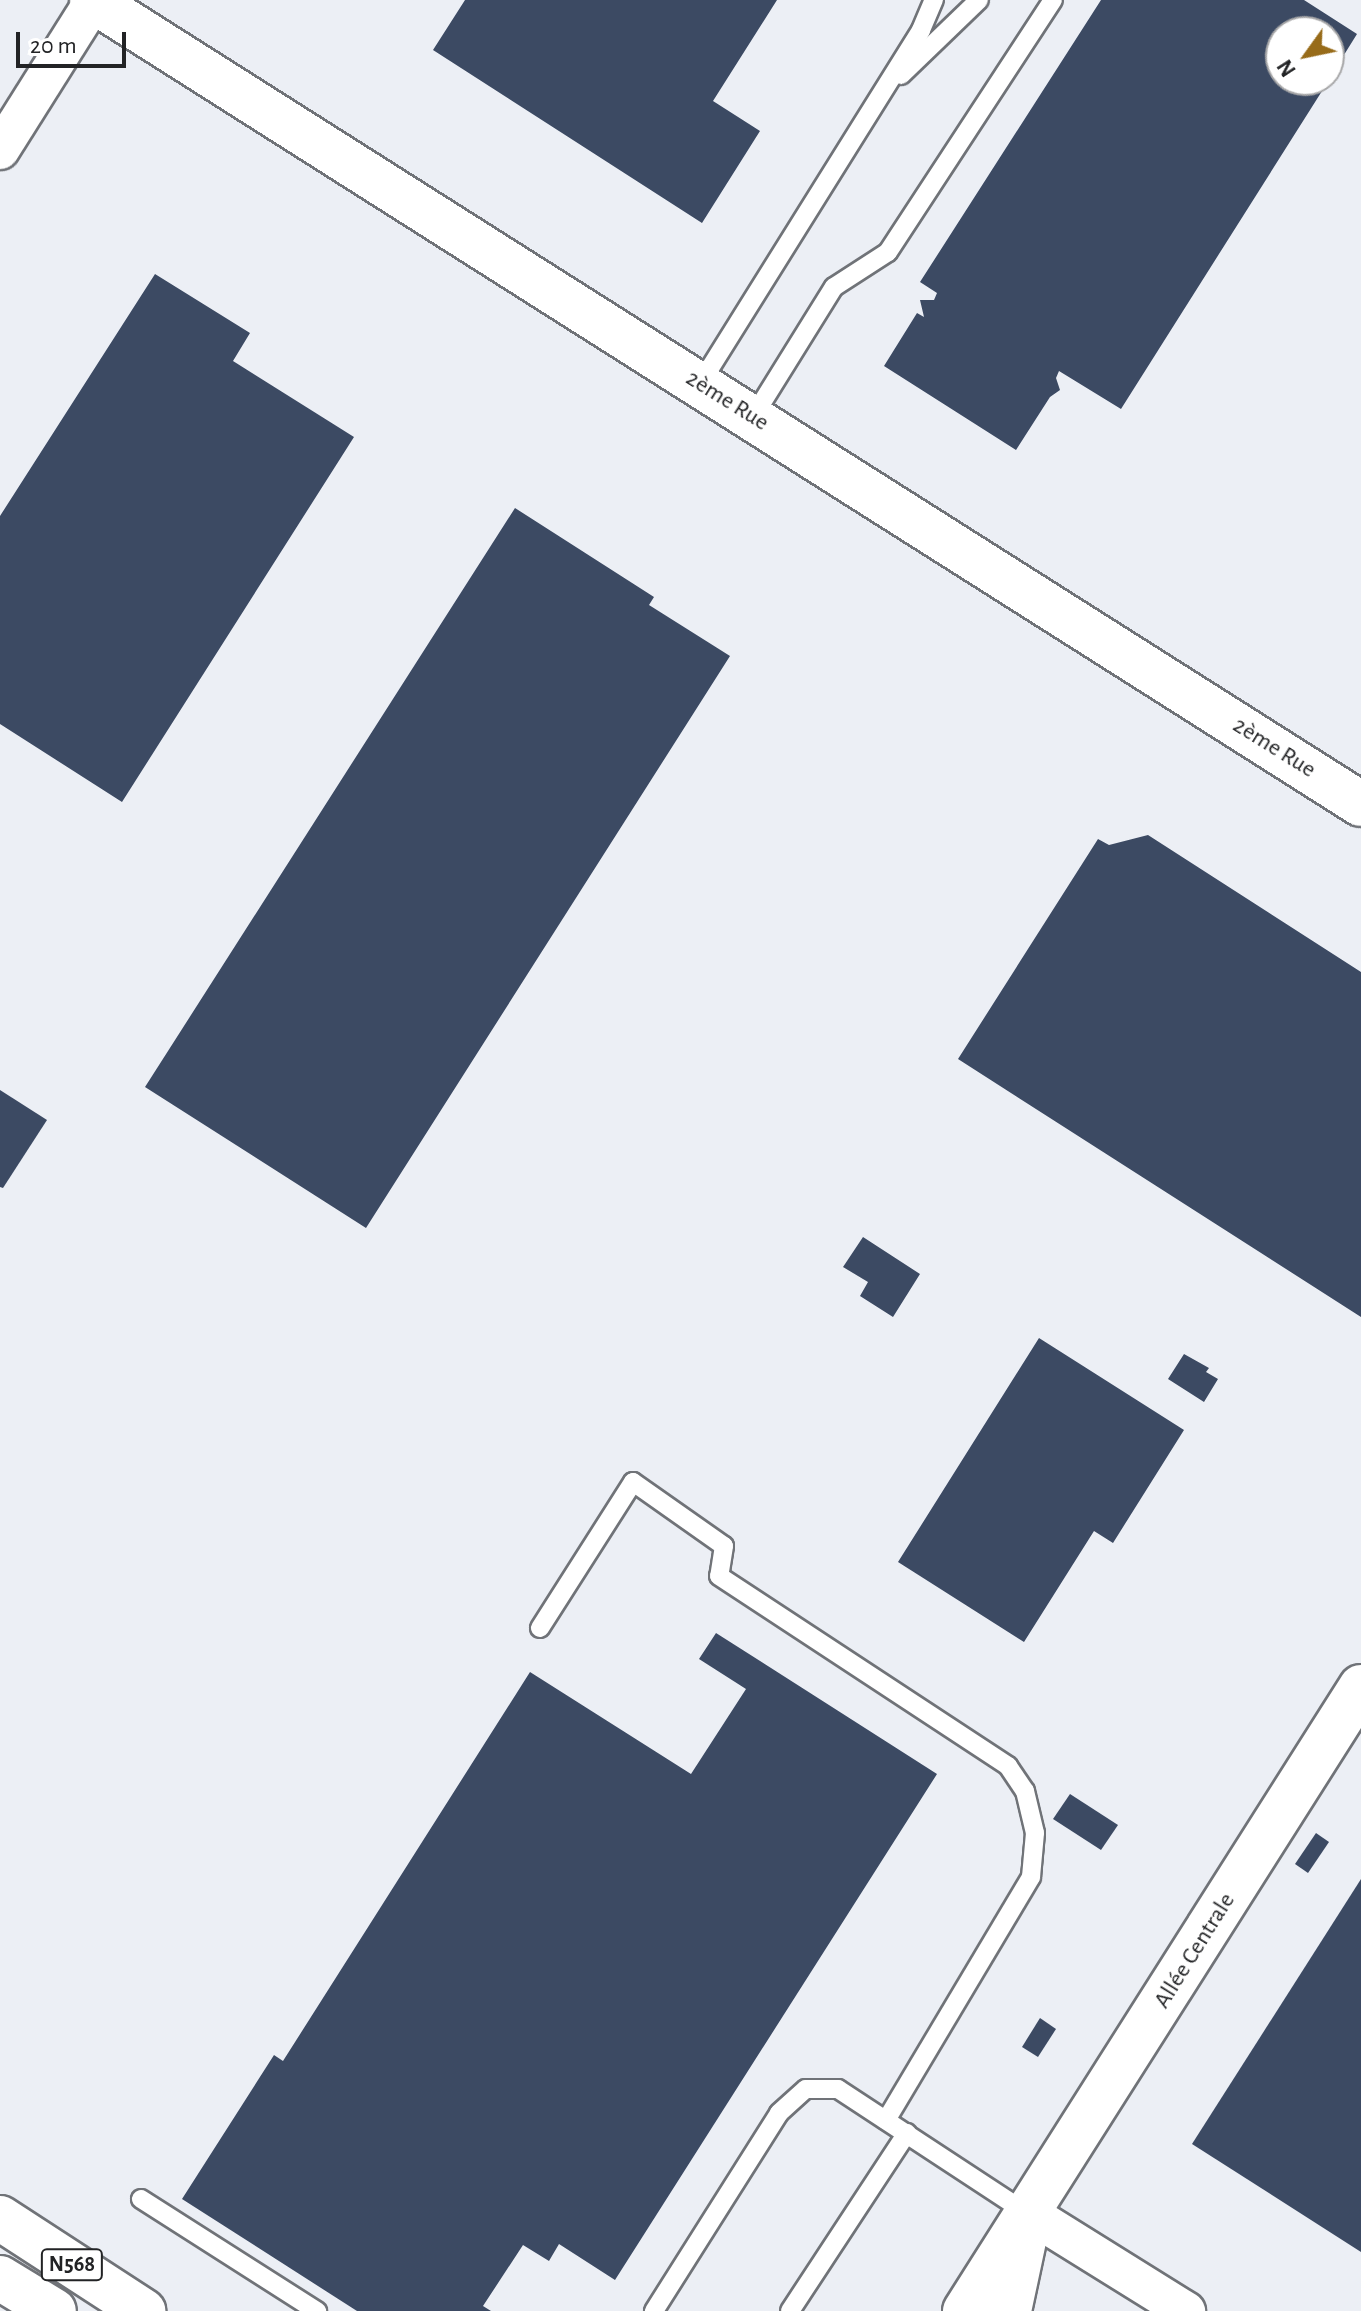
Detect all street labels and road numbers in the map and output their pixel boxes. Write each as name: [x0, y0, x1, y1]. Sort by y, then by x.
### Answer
street label: 2ème Rue: [680, 364, 774, 438]
street label: 2ème Rue: [1227, 711, 1321, 785]
street label: Allée Centrale: [1148, 1888, 1242, 2014]
road number: N568: [40, 2247, 104, 2283]

